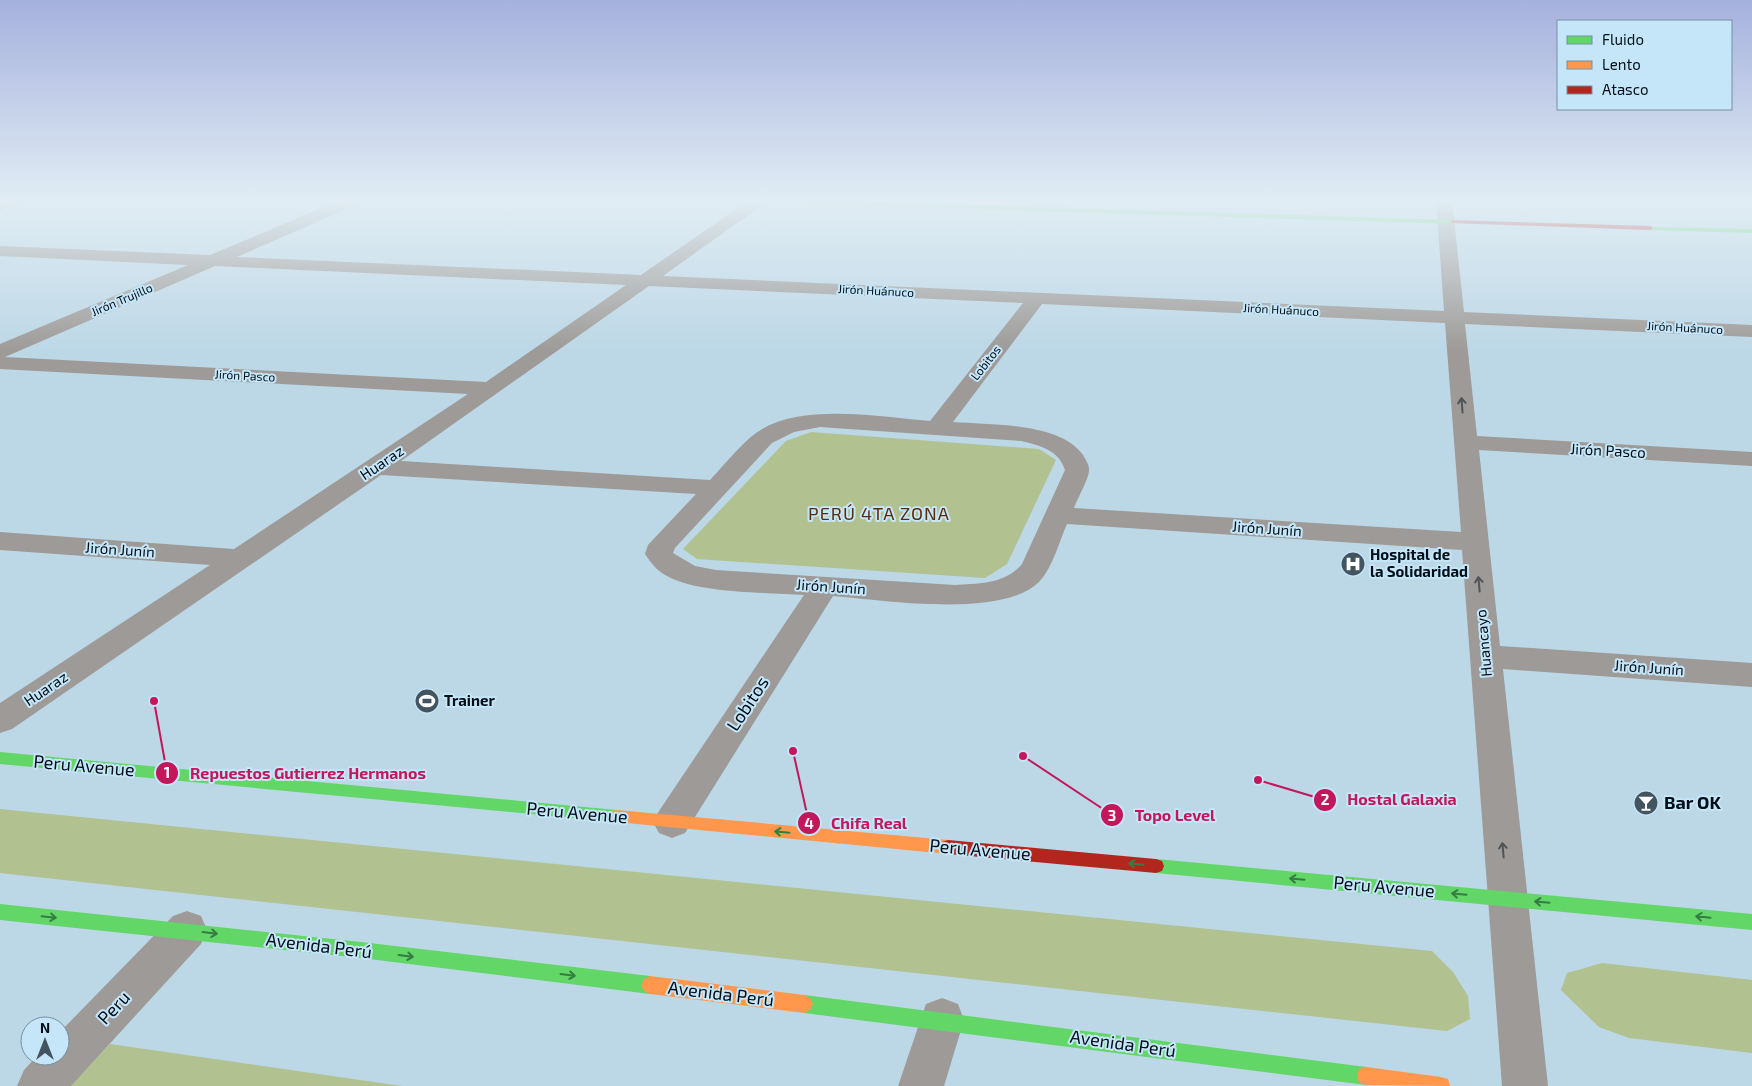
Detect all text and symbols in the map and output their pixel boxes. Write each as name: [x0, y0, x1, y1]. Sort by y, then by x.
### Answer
legend: [1557, 20, 1732, 110]
text: Fluido: [1602, 30, 1644, 48]
text: Lento: [1602, 55, 1641, 73]
text: Atasco: [1602, 80, 1648, 98]
street label: Jirón Trujillo: [89, 280, 155, 319]
street label: Jirón Huánuco: [838, 281, 915, 299]
street label: Jirón Huánuco: [1243, 300, 1320, 318]
street label: Jirón Huánuco: [1647, 318, 1724, 336]
street label: Lobitos: [967, 342, 1003, 383]
street label: Jirón Pasco: [214, 366, 276, 384]
one-way arrow: [1457, 397, 1467, 413]
street label: Jirón Pasco: [1570, 439, 1646, 461]
street label: Huaraz: [356, 441, 407, 483]
district label: PERÚ 4TA ZONA: [808, 502, 950, 524]
street label: Jirón Junín: [1232, 517, 1302, 539]
street label: Jirón Junín: [85, 538, 155, 560]
place label: Hospital de la Solidaridad: [1370, 545, 1468, 580]
hospital icon: Hospital de la Solidaridad: [1340, 551, 1366, 577]
street label: Jirón Junín: [796, 575, 866, 597]
one-way arrow: [1474, 576, 1483, 592]
street label: Huancayo: [1471, 609, 1495, 677]
street label: Jirón Junín: [1614, 656, 1684, 678]
street label: Huaraz: [20, 667, 71, 709]
street label: Lobitos: [721, 672, 773, 735]
sports icon: Trainer: [414, 688, 440, 714]
place label: Trainer: [444, 691, 495, 709]
street label: Peru Avenue: [33, 750, 136, 780]
callout: Repuestos Gutierrez Hermanos: [155, 758, 436, 789]
text: 1: [164, 763, 170, 781]
text: Repuestos Gutierrez Hermanos: [190, 763, 426, 782]
callout: Hostal Galaxia: [1312, 784, 1467, 815]
text: Hostal Galaxia: [1347, 789, 1457, 808]
text: 2: [1321, 790, 1330, 808]
bar icon: Bar OK: [1633, 790, 1659, 816]
place label: Bar OK: [1664, 791, 1721, 813]
street label: Peru Avenue: [526, 797, 629, 827]
callout: Topo Level: [1100, 800, 1225, 831]
text: Topo Level: [1135, 805, 1216, 824]
text: 3: [1108, 806, 1116, 824]
callout: Chifa Real: [796, 808, 917, 839]
text: Chifa Real: [831, 813, 908, 832]
text: 4: [804, 814, 814, 832]
one-way arrow: [774, 827, 790, 837]
street label: Peru Avenue: [929, 834, 1032, 864]
one-way arrow: [1499, 842, 1508, 858]
one-way arrow: [1128, 860, 1144, 869]
street label: Peru Avenue: [1333, 871, 1436, 901]
one-way arrow: [1290, 875, 1306, 884]
one-way arrow: [1452, 889, 1468, 899]
one-way arrow: [1534, 897, 1550, 907]
one-way arrow: [40, 912, 56, 921]
one-way arrow: [1696, 912, 1712, 922]
one-way arrow: [202, 928, 218, 938]
street label: Avenida Perú: [265, 928, 373, 962]
one-way arrow: [398, 951, 414, 961]
one-way arrow: [559, 970, 575, 980]
street label: Avenida Perú: [667, 976, 775, 1010]
street label: Peru: [92, 986, 134, 1029]
north arrow: [20, 1016, 70, 1066]
text: N: [40, 1019, 50, 1036]
street label: Avenida Perú: [1069, 1025, 1178, 1061]

